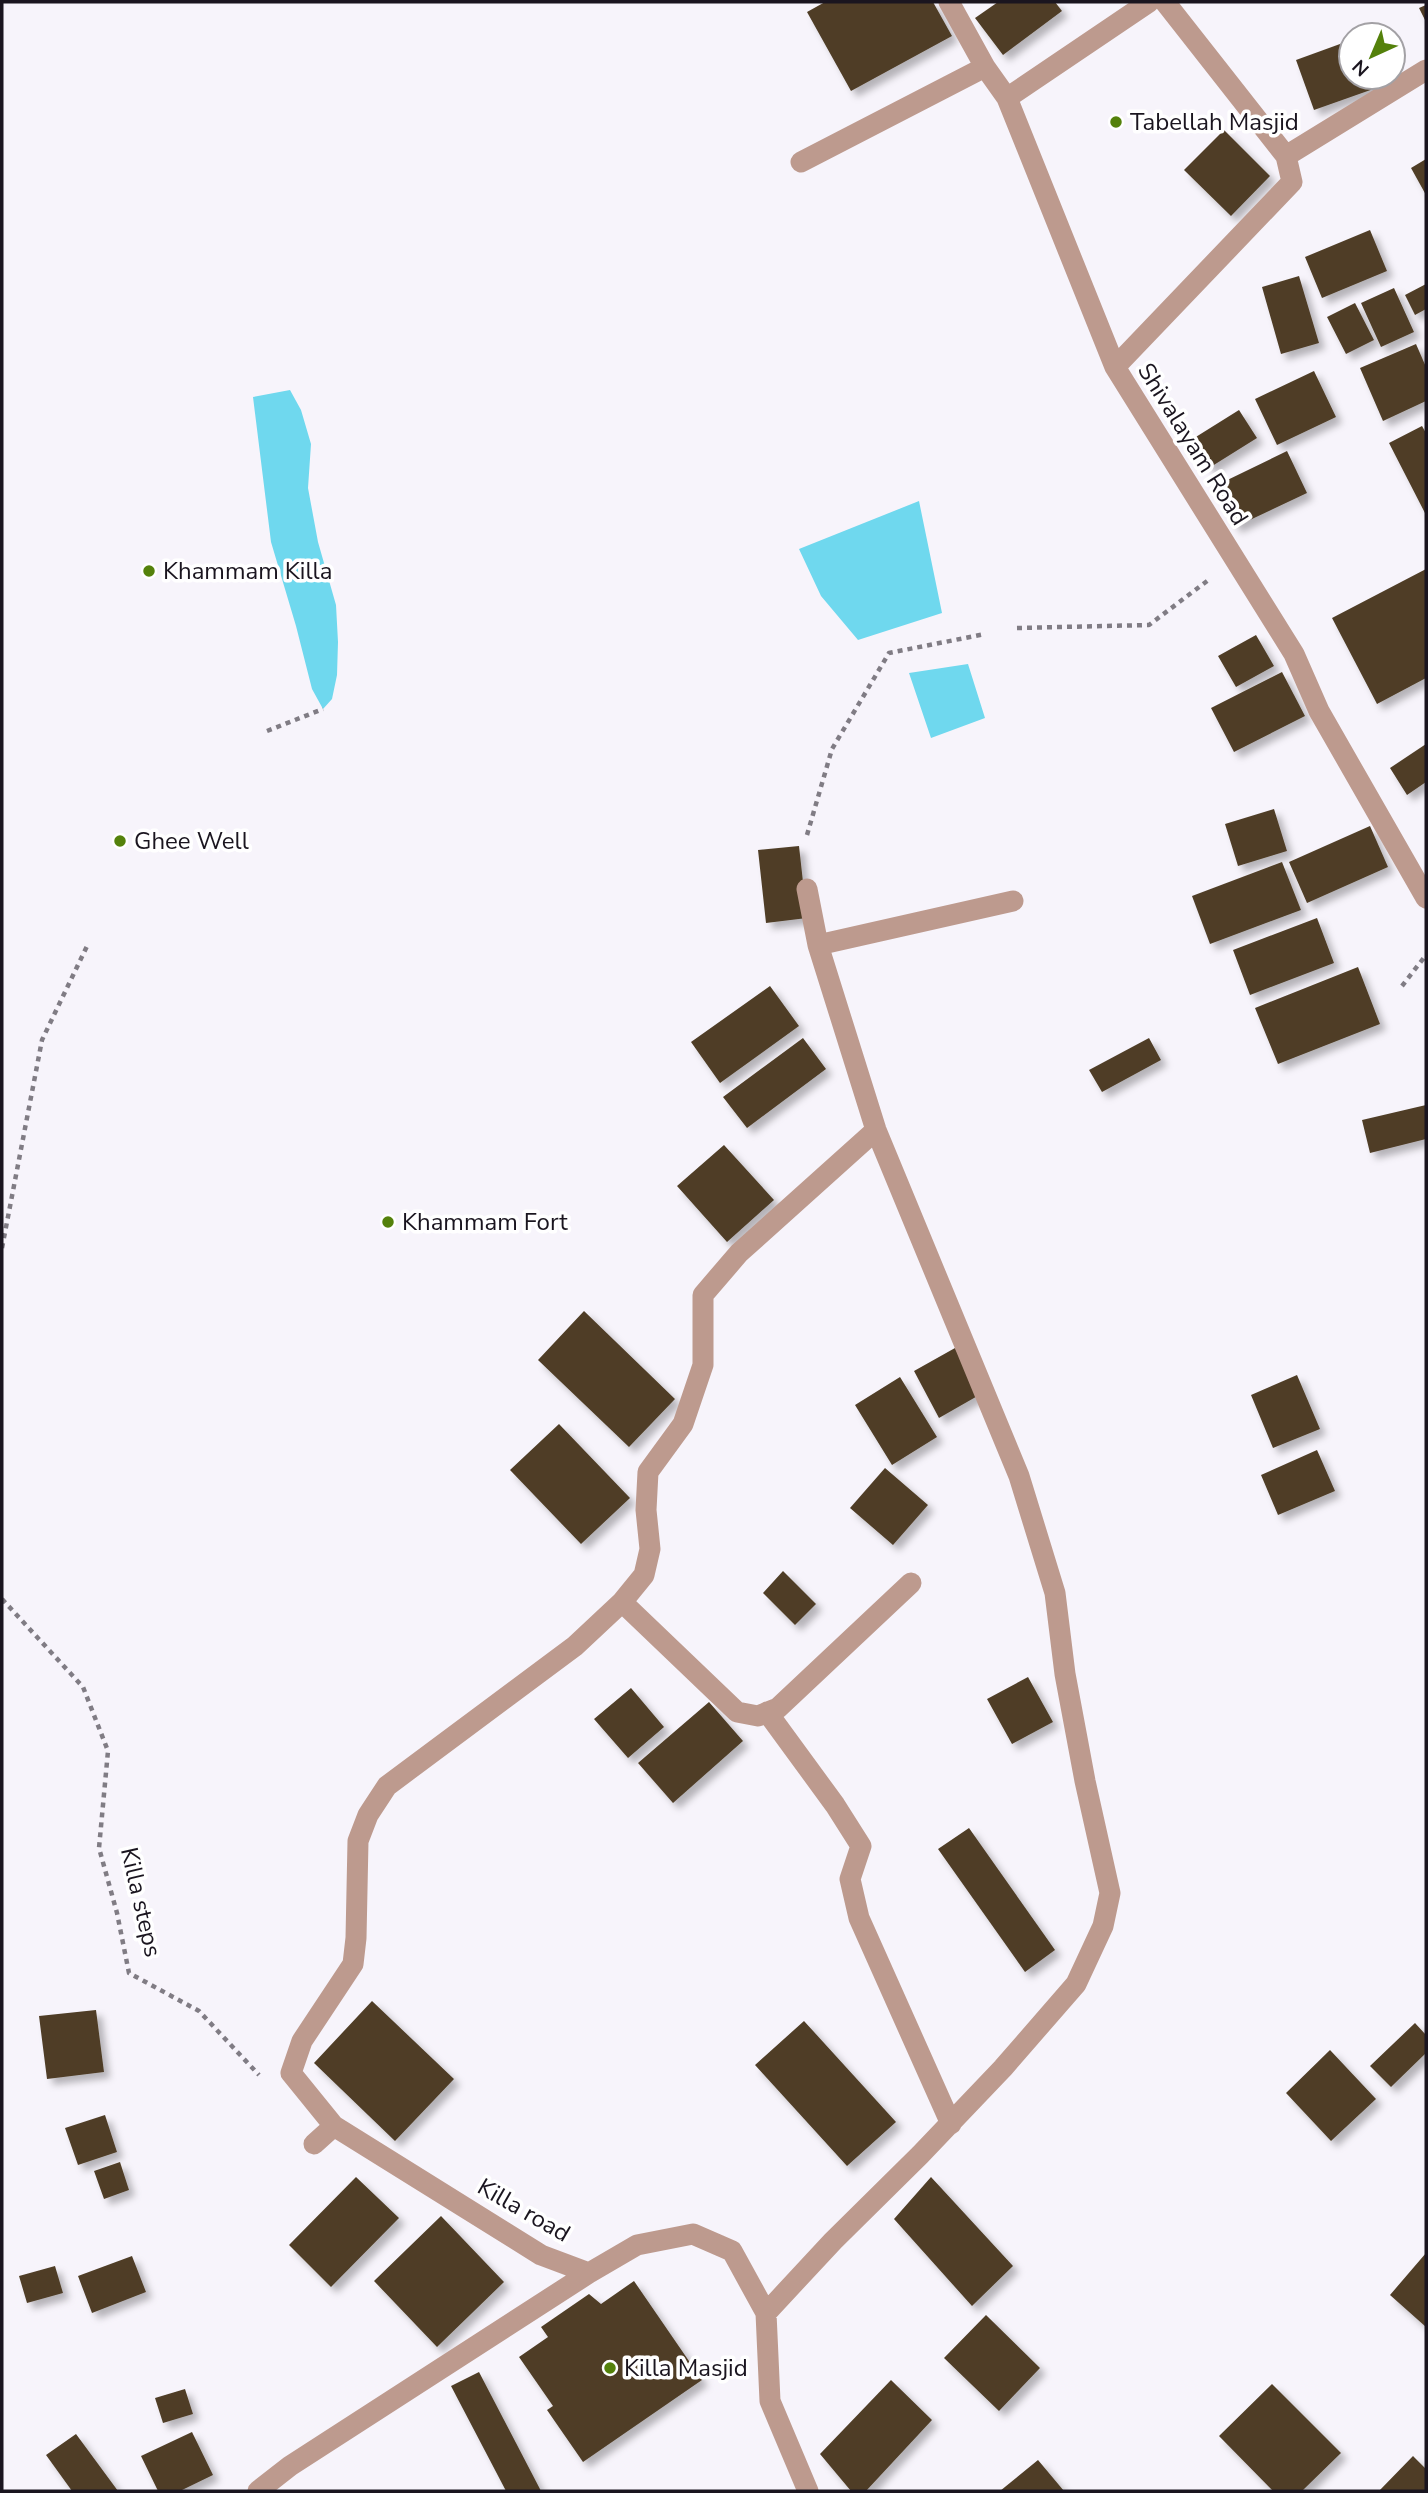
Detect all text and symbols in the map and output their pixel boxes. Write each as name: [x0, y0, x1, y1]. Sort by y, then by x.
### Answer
north arrow: [1337, 21, 1407, 91]
text: N: [1347, 53, 1375, 82]
place label: Tabellah Masjid: [1130, 106, 1299, 138]
marker: Tabellah Masjid: [1108, 114, 1124, 130]
street label: Shivalayam Road: [1130, 357, 1256, 531]
place label: Khammam Killa: [163, 555, 332, 587]
marker: Khammam Killa: [141, 563, 157, 579]
place label: Ghee Well: [134, 825, 249, 857]
marker: Ghee Well: [112, 833, 128, 849]
place label: Khammam Fort: [402, 1206, 568, 1238]
marker: Khammam Fort: [380, 1214, 396, 1230]
street label: Killa steps: [113, 1844, 169, 1960]
street label: Killa road: [472, 2171, 576, 2249]
place label: Killa Masjid: [624, 2352, 748, 2384]
marker: Killa Masjid: [602, 2360, 618, 2376]

